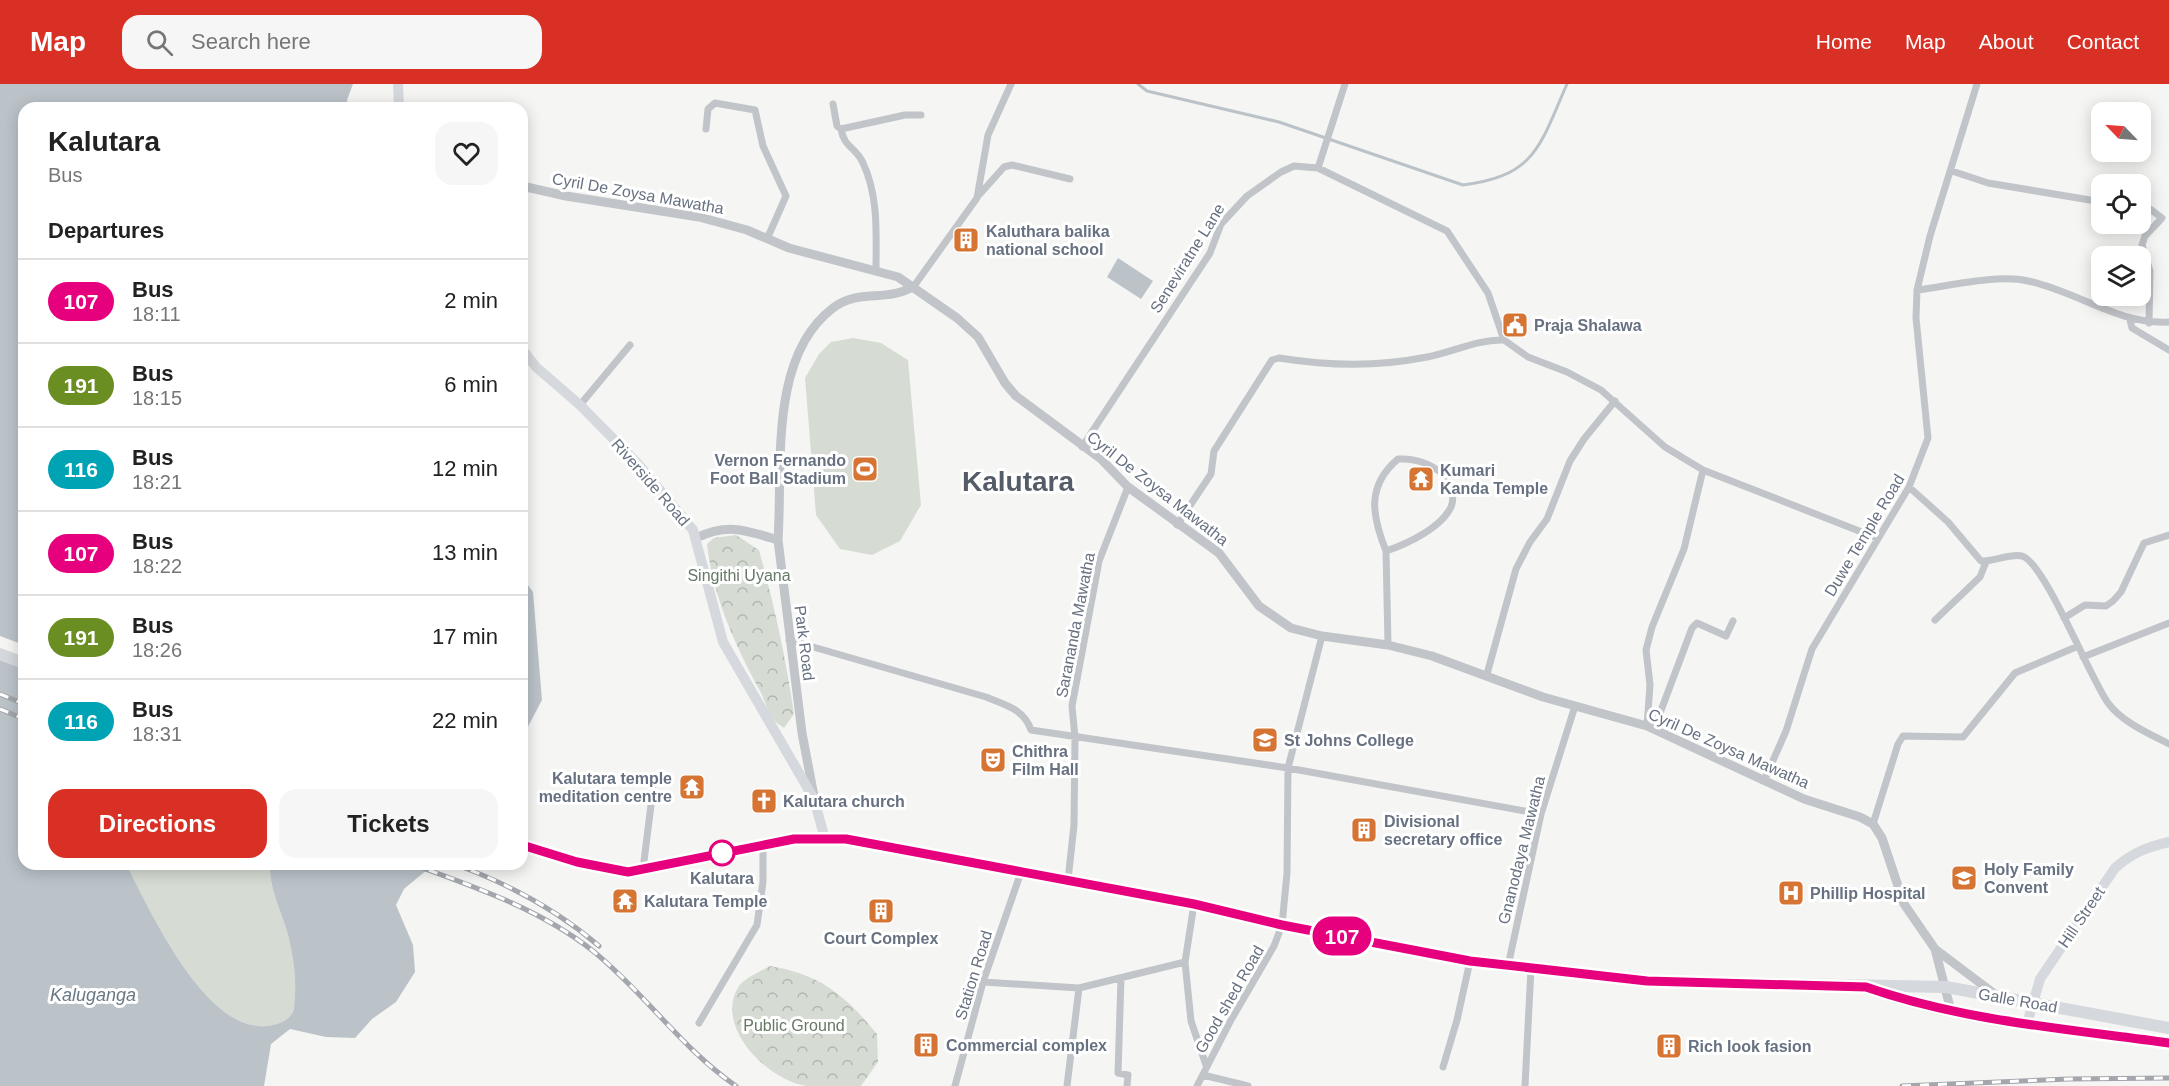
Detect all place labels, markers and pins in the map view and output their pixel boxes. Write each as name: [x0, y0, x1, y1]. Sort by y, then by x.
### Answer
place label: Kaluthara balika national school: [986, 223, 1110, 258]
building icon: Kaluthara balika national school: [951, 225, 981, 255]
public building icon: Praja Shalawa: [1500, 310, 1530, 340]
place label: Praja Shalawa: [1534, 317, 1642, 334]
place label: Vernon Fernando Foot Ball Stadium: [710, 452, 846, 487]
sports icon: Vernon Fernando Foot Ball Stadium: [850, 454, 880, 484]
place label: Kumari Kanda Temple: [1440, 462, 1548, 497]
temple icon: Kumari Kanda Temple: [1406, 464, 1436, 494]
school or university icon: St Johns College: [1250, 725, 1280, 755]
place label: St Johns College: [1284, 732, 1414, 749]
place label: Chithra Film Hall: [1012, 743, 1079, 778]
theatre icon: Chithra Film Hall: [978, 745, 1008, 775]
place label: Kalutara temple meditation centre: [539, 770, 672, 805]
temple icon: Kalutara temple meditation centre: [677, 772, 707, 802]
church icon: Kalutara church: [749, 786, 779, 816]
place label: Kalutara church: [783, 793, 905, 810]
place label: Divisional secretary office: [1384, 813, 1502, 848]
building icon: Divisional secretary office: [1349, 815, 1379, 845]
marker: Kalutara: [709, 840, 735, 866]
place label: Holy Family Convent: [1984, 861, 2074, 896]
school or university icon: Holy Family Convent: [1949, 863, 1979, 893]
place label: Kalutara: [690, 870, 754, 887]
hospital icon: Phillip Hospital: [1776, 878, 1806, 908]
place label: Phillip Hospital: [1810, 885, 1926, 902]
temple icon: Kalutara Temple: [610, 886, 640, 916]
place label: Kalutara Temple: [644, 893, 767, 910]
building icon: Court Complex: [866, 896, 896, 926]
place label: Court Complex: [824, 930, 938, 947]
building icon: Commercial complex: [911, 1030, 941, 1060]
building icon: Rich look fasion: [1654, 1031, 1684, 1061]
place label: Commercial complex: [946, 1037, 1107, 1054]
place label: Rich look fasion: [1688, 1038, 1812, 1055]

